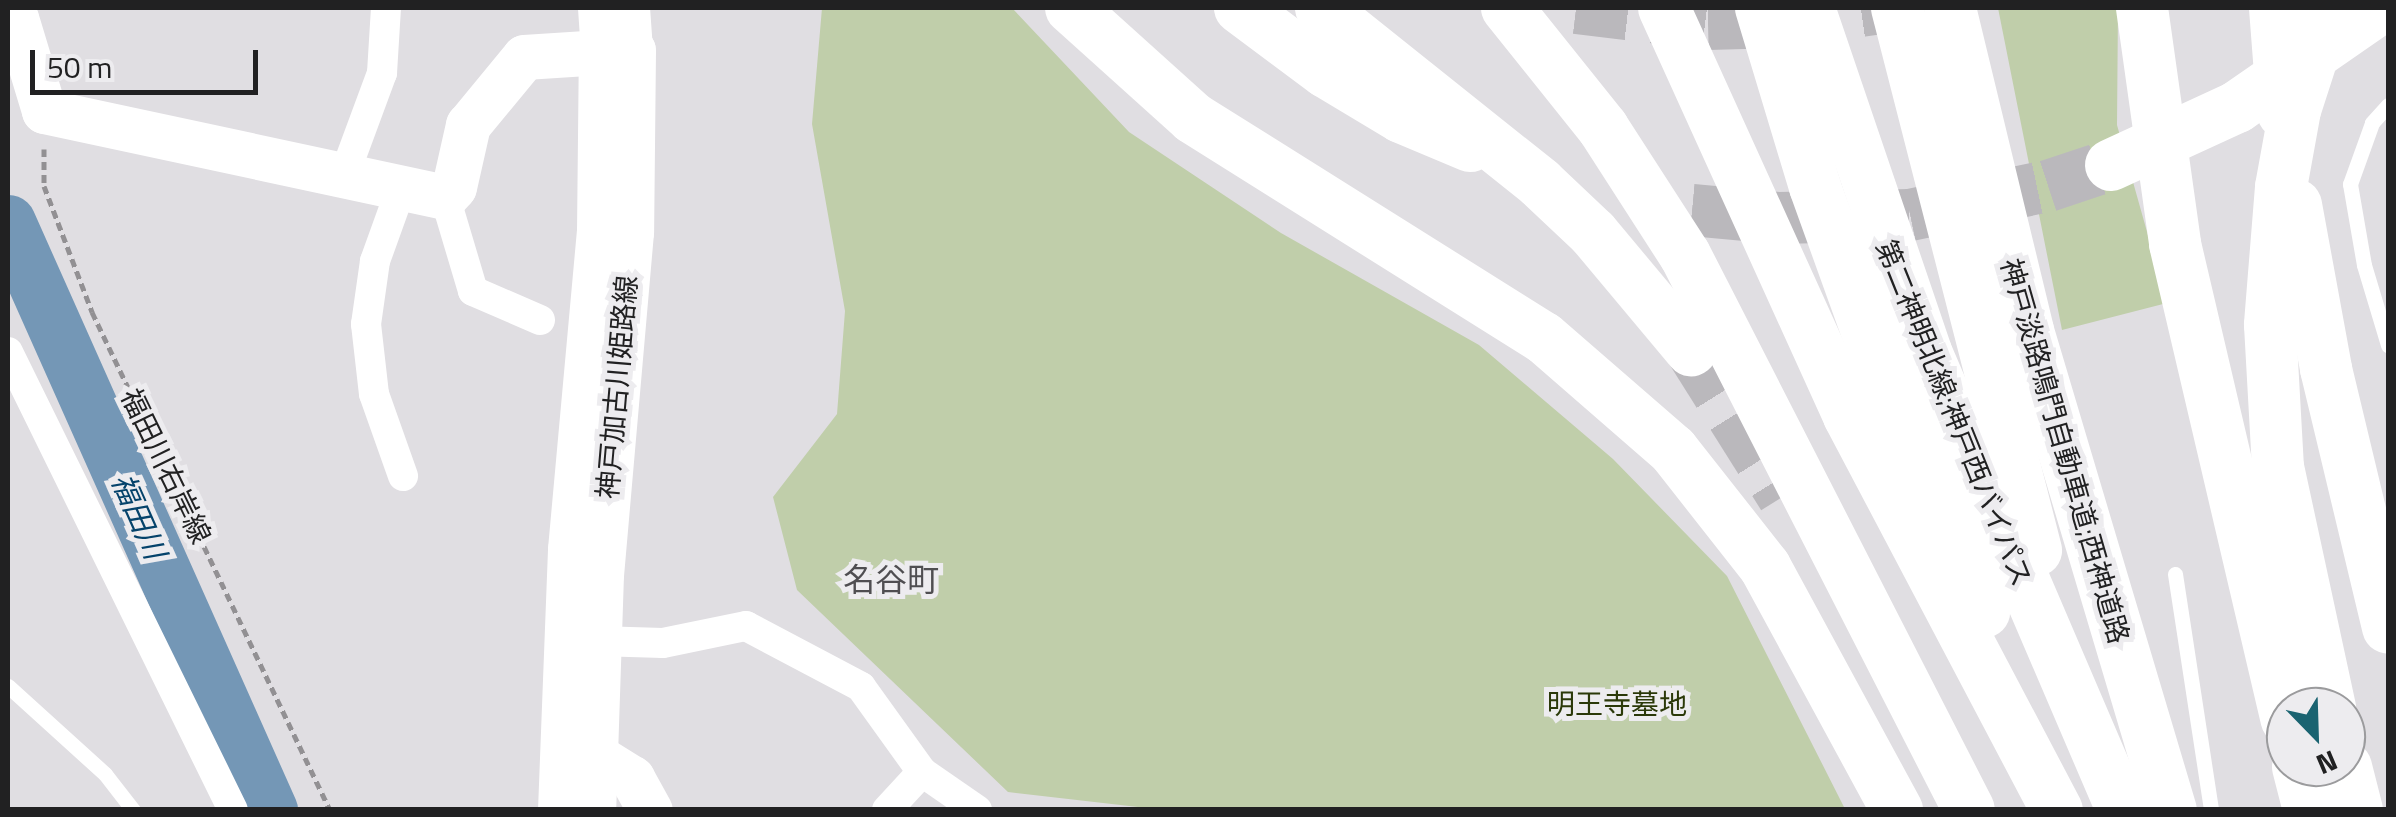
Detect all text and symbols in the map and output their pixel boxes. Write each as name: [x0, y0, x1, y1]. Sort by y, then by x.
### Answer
scale bar: [35, 30, 262, 92]
text: 50 m: [47, 44, 112, 90]
street label: 第二神明北線;神戸西バイパス: [1869, 235, 2039, 591]
street label: 神戸淡路鳴門自動車道;西神道路: [1994, 255, 2136, 647]
street label: 神戸加古川姫路線: [591, 274, 643, 500]
street label: 福田川右岸線: [114, 383, 218, 549]
water label: 福田川: [104, 468, 174, 564]
district label: 名谷町: [843, 560, 939, 598]
park label: 明王寺墓地: [1547, 687, 1687, 721]
north arrow: [2266, 687, 2366, 787]
text: N: [2310, 740, 2344, 787]

